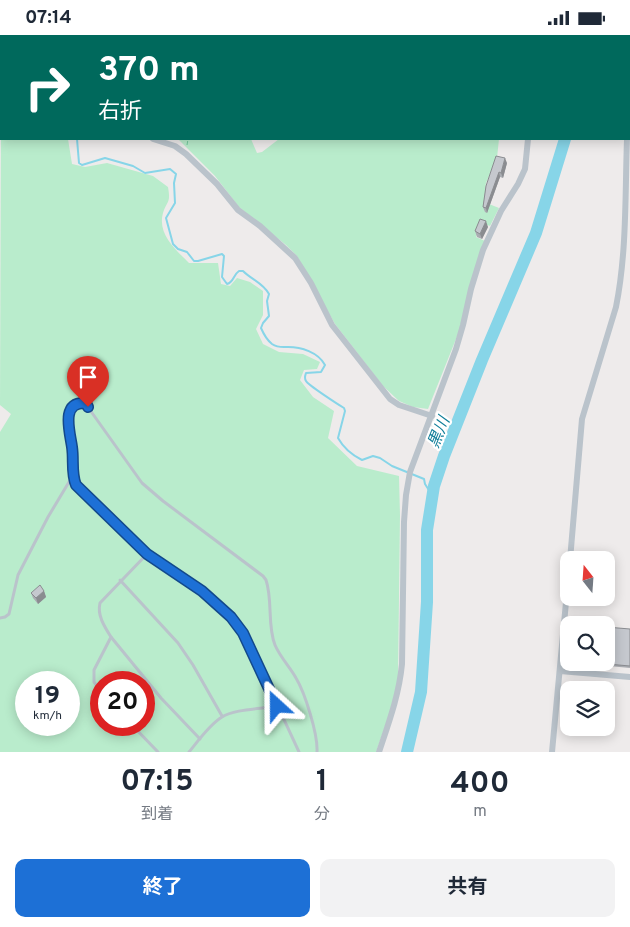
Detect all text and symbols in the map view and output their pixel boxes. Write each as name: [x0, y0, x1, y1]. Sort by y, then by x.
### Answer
text: 07:14: [25, 6, 72, 30]
text: 370 m: [98, 49, 200, 93]
icon: right: [15, 55, 80, 120]
text: 右折: [98, 99, 142, 126]
pin: [67, 356, 109, 407]
icon: arrive: [74, 363, 102, 391]
water label: 黒川: [425, 412, 456, 451]
north arrow: [560, 551, 615, 606]
map controls: [560, 551, 615, 736]
button: search: [560, 616, 615, 671]
speed limit sign: 20: [90, 671, 155, 736]
position arrow: [250, 679, 302, 731]
text: 19: [35, 681, 60, 713]
button: layers: [560, 681, 615, 736]
text: km/h: [33, 708, 62, 724]
text: 07:15: [121, 764, 193, 801]
text: 1: [316, 764, 328, 801]
text: 400: [451, 766, 509, 803]
text: m: [473, 802, 487, 822]
text: 到着: [141, 805, 173, 825]
text: 分: [314, 805, 330, 825]
button: 終了: [15, 859, 310, 917]
button: 共有: [320, 859, 615, 917]

